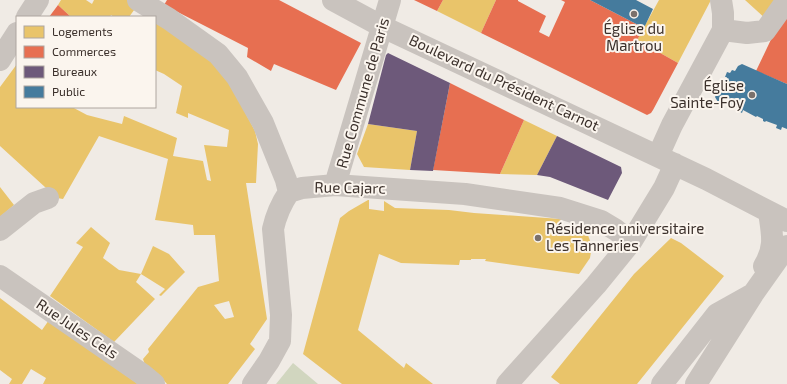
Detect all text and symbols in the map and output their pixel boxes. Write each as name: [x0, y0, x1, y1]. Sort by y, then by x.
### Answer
marker: Église du Martrou: [629, 9, 639, 19]
street label: Rue Commune de Paris: [332, 15, 392, 170]
legend: [16, 16, 156, 108]
place label: Église du Martrou: [603, 19, 665, 54]
text: Logements: [52, 24, 113, 38]
street label: Boulevard du Président Carnot: [407, 30, 602, 134]
text: Commerces: [52, 44, 116, 58]
text: Bureaux: [52, 64, 98, 78]
place label: Église Sainte-Foy: [670, 76, 744, 111]
text: Public: [52, 84, 85, 98]
marker: Église Sainte-Foy: [747, 90, 757, 100]
street label: Rue Cajarc: [314, 177, 386, 198]
place label: Résidence universitaire Les Tanneries: [546, 219, 704, 254]
marker: Résidence universitaire Les Tanneries: [533, 233, 543, 243]
street label: Rue Jules Cels: [33, 294, 122, 362]

